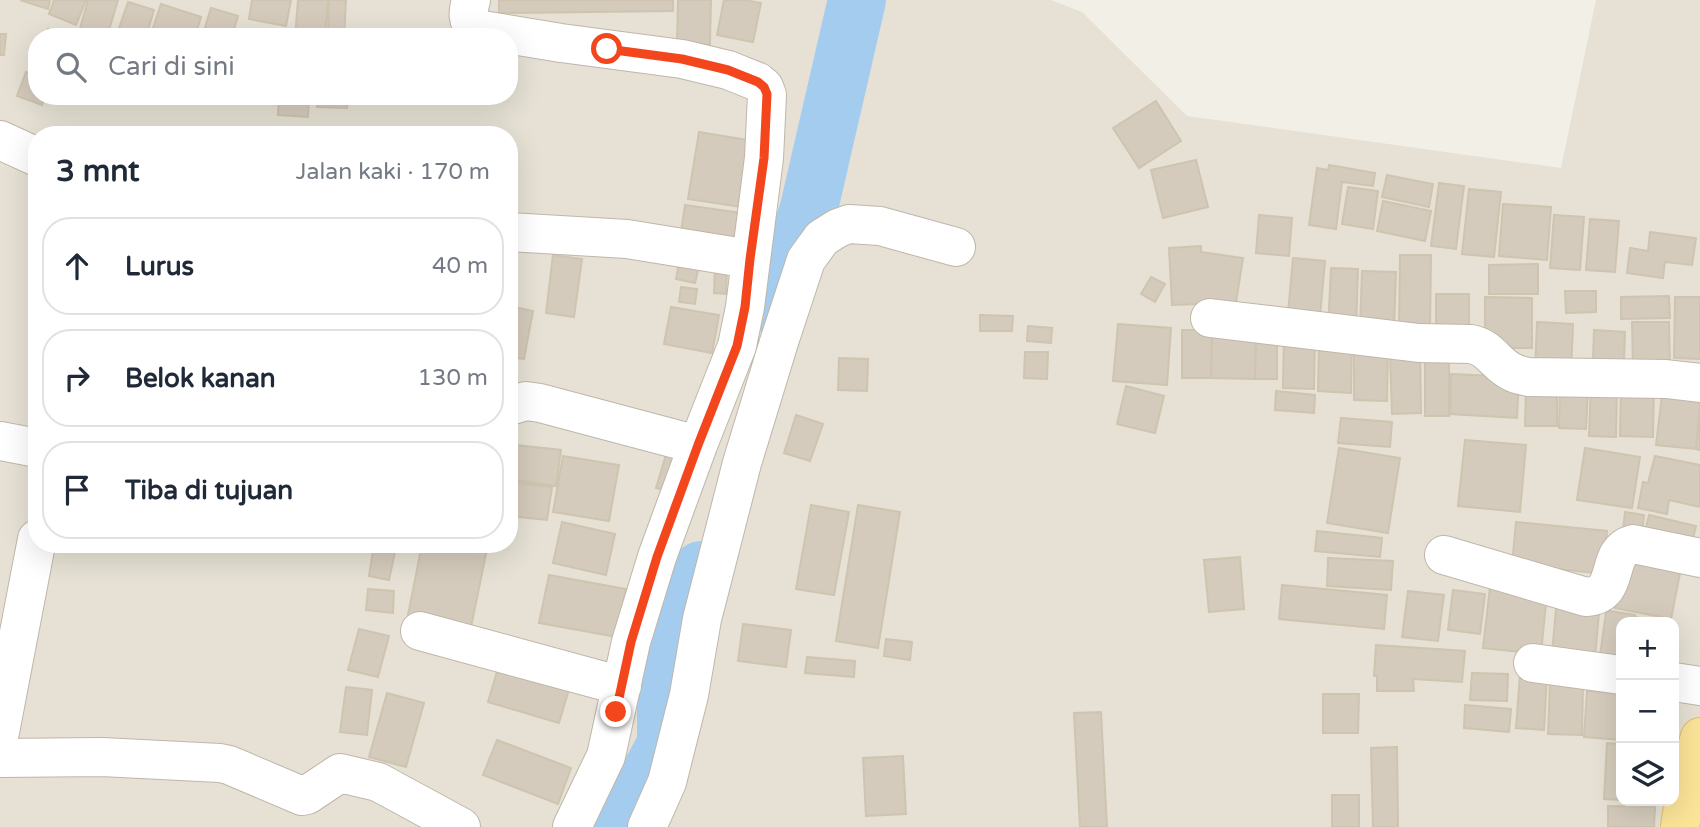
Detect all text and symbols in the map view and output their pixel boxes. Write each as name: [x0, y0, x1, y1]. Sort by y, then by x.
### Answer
search box: [28, 28, 518, 105]
route start: [591, 33, 622, 64]
icon: search: [52, 48, 90, 86]
text: Cari di sini: [108, 51, 235, 82]
text: 3 mnt: [56, 153, 140, 190]
text: Jalan kaki · 170 m: [296, 158, 490, 186]
icon: ahead: [58, 247, 96, 285]
text: Lurus: [125, 251, 194, 282]
text: 40 m: [432, 252, 488, 280]
icon: right: [58, 359, 96, 397]
text: Belok kanan: [125, 363, 276, 394]
text: 130 m: [418, 364, 488, 392]
icon: arrive: [58, 471, 96, 509]
text: Tiba di tujuan: [125, 475, 293, 506]
map controls: [1616, 617, 1679, 806]
button: +: [1616, 617, 1679, 680]
button: −: [1616, 680, 1679, 743]
route end: [600, 696, 631, 727]
button: layers: [1616, 743, 1679, 806]

